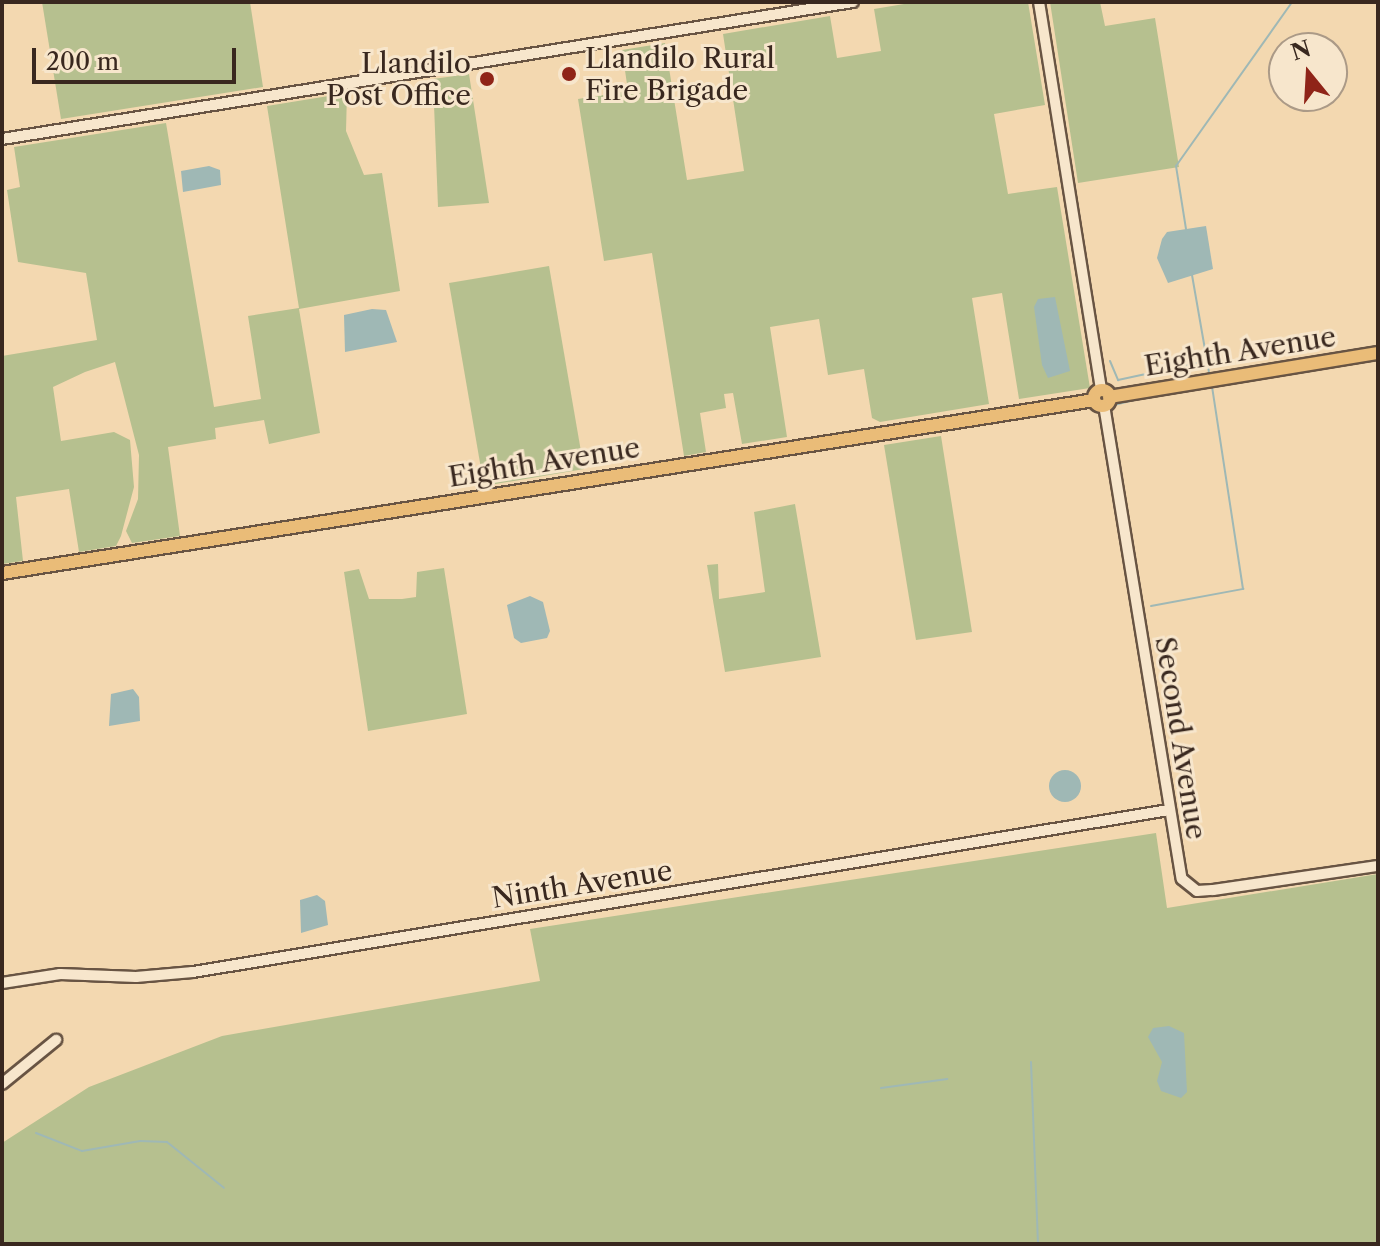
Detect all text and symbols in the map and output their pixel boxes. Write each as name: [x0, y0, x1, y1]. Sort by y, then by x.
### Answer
scale bar: [36, 32, 240, 82]
north arrow: [1268, 32, 1348, 112]
text: N: [1288, 35, 1314, 66]
place label: Llandilo Rural Fire Brigade: [585, 41, 775, 107]
place label: Llandilo Post Office: [326, 46, 471, 112]
text: 200 m: [46, 47, 119, 76]
marker: Llandilo Rural Fire Brigade: [560, 65, 578, 83]
marker: Llandilo Post Office: [478, 70, 496, 88]
street label: Eighth Avenue: [1141, 319, 1339, 383]
street label: Eighth Avenue: [445, 430, 643, 494]
street label: Second Avenue: [1148, 634, 1214, 842]
street label: Ninth Avenue: [489, 853, 675, 915]

